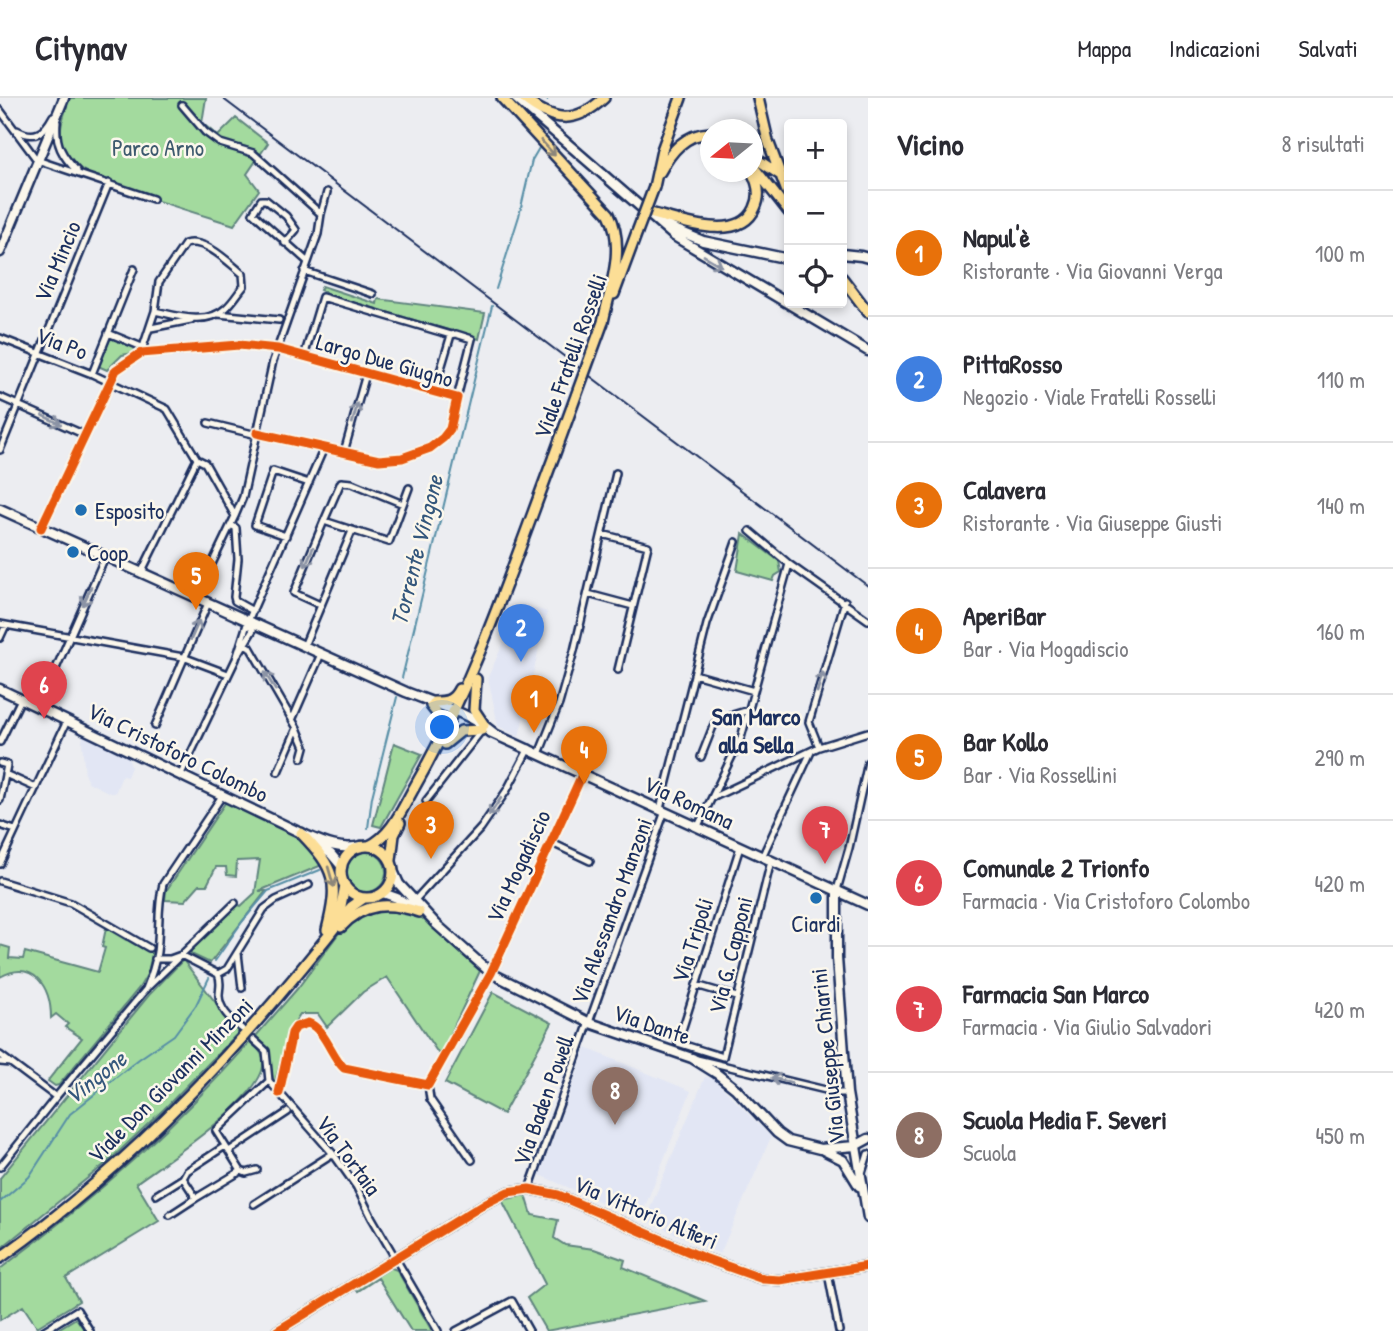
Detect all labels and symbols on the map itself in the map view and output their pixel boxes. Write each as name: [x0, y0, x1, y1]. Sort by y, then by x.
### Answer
north arrow: [700, 119, 763, 182]
park label: Parco Arno: [112, 132, 204, 163]
one-way arrow: [540, 139, 557, 156]
street label: Via Mincio: [26, 216, 88, 306]
one-way arrow: [703, 254, 723, 268]
street label: Viale Fratelli Rosselli: [526, 269, 614, 443]
street label: Via Po: [32, 319, 92, 367]
street label: Largo Due Giugno: [313, 326, 457, 394]
one-way arrow: [349, 402, 362, 425]
one-way arrow: [40, 414, 62, 427]
water label: Torrente Vingone: [382, 470, 451, 629]
place label: Esposito: [95, 495, 164, 526]
marker: Esposito: [73, 502, 89, 518]
place label: Coop: [87, 537, 128, 568]
marker: Coop: [65, 544, 81, 560]
one-way arrow: [302, 546, 315, 567]
pin: 5: [173, 552, 219, 610]
one-way arrow: [80, 585, 93, 607]
pin: 2: [498, 604, 544, 662]
one-way arrow: [189, 620, 202, 641]
pin: 6: [21, 661, 67, 719]
one-way arrow: [263, 671, 276, 692]
one-way arrow: [815, 671, 828, 693]
pin: 1: [511, 675, 557, 733]
street label: Via Cristoforo Colombo: [82, 695, 274, 809]
district label: San Marco alla Sella: [712, 700, 801, 760]
your location: [425, 710, 459, 744]
pin: 4: [561, 726, 607, 784]
street label: Via Romana: [639, 768, 739, 836]
one-way arrow: [488, 797, 502, 817]
pin: 3: [408, 801, 454, 859]
street label: Via Mogadiscio: [478, 805, 558, 927]
pin: 7: [802, 806, 848, 864]
street label: Via Alessandro Manzoni: [563, 814, 659, 1008]
one-way arrow: [326, 866, 339, 888]
marker: Ciardi: [808, 890, 824, 906]
street label: Via G. Capponi: [700, 893, 760, 1017]
street label: Via Tripoli: [664, 894, 720, 986]
place label: Ciardi: [791, 908, 841, 939]
street label: Via Giuseppe Chiarini: [802, 967, 852, 1145]
street label: Viale Don Giovanni Minzoni: [80, 990, 260, 1170]
street label: Via Dante: [609, 996, 695, 1052]
street label: Via Baden Powell: [505, 1029, 581, 1170]
water label: Vingone: [57, 1042, 134, 1112]
pin: 8: [592, 1067, 638, 1125]
one-way arrow: [770, 1073, 793, 1086]
street label: Via Tortaia: [309, 1109, 389, 1201]
street label: Via Vittorio Alfieri: [569, 1168, 723, 1256]

